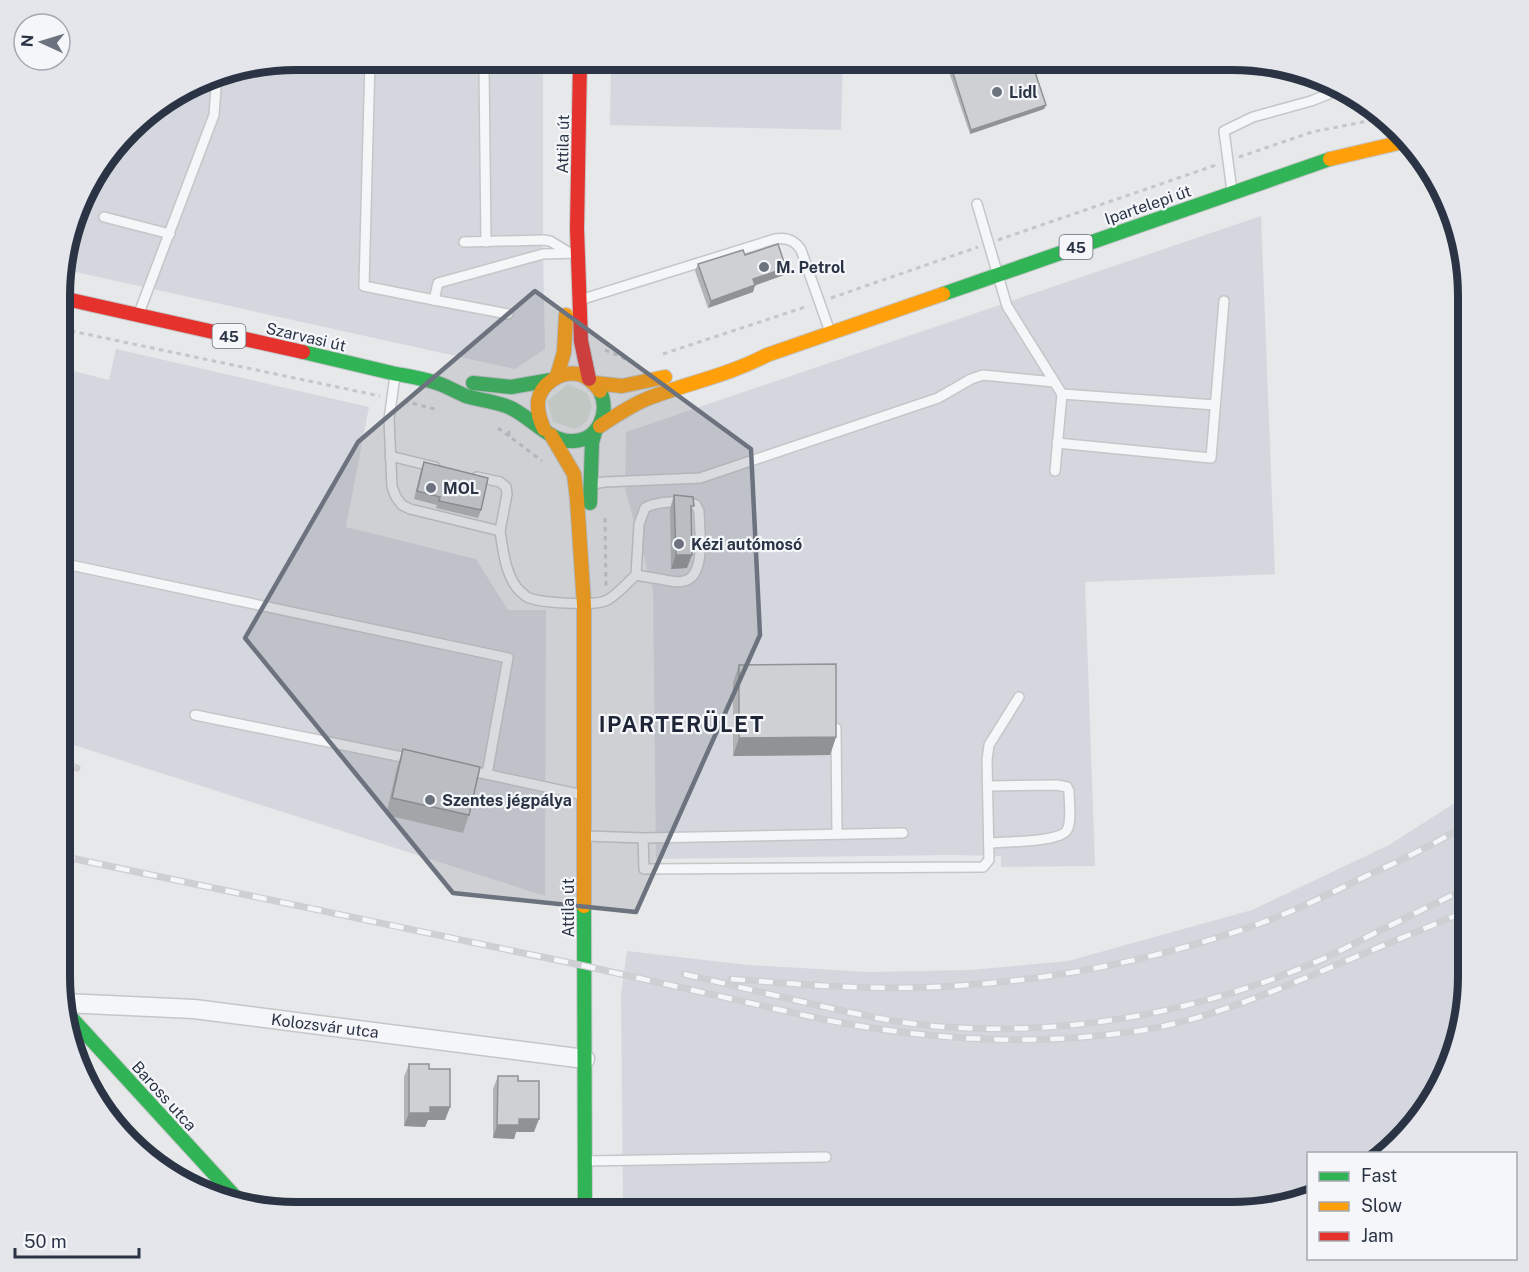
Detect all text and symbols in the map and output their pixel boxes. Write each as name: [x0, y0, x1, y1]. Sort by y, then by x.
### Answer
north arrow: [12, 12, 72, 72]
text: N: [18, 34, 37, 48]
place label: Lidl: [1009, 83, 1038, 102]
marker: Lidl: [990, 85, 1004, 99]
street label: Attila út: [553, 114, 573, 174]
street label: Ipartelepi út: [1102, 181, 1194, 229]
road number: 45: [1060, 235, 1092, 259]
place label: M. Petrol: [776, 258, 845, 277]
marker: M. Petrol: [757, 260, 771, 274]
street label: Szarvasi út: [264, 319, 348, 355]
road number: 45: [212, 324, 246, 348]
place label: MOL: [443, 479, 479, 498]
marker: MOL: [424, 481, 438, 495]
place label: Kézi autómosó: [691, 535, 802, 554]
marker: Kézi autómosó: [672, 537, 686, 551]
district label: IPARTERÜLET: [599, 710, 765, 737]
place label: Szentes jégpálya: [442, 791, 572, 810]
marker: Szentes jégpálya: [423, 793, 437, 807]
street label: Attila út: [559, 878, 578, 938]
street label: Kolozsvár utca: [270, 1010, 380, 1042]
street label: Baross utca: [128, 1057, 200, 1135]
legend: [1307, 1152, 1517, 1260]
text: Fast: [1361, 1165, 1397, 1186]
text: Slow: [1361, 1195, 1402, 1216]
scale bar: [15, 1221, 140, 1259]
text: Jam: [1361, 1225, 1394, 1246]
text: 50 m: [24, 1231, 67, 1252]

